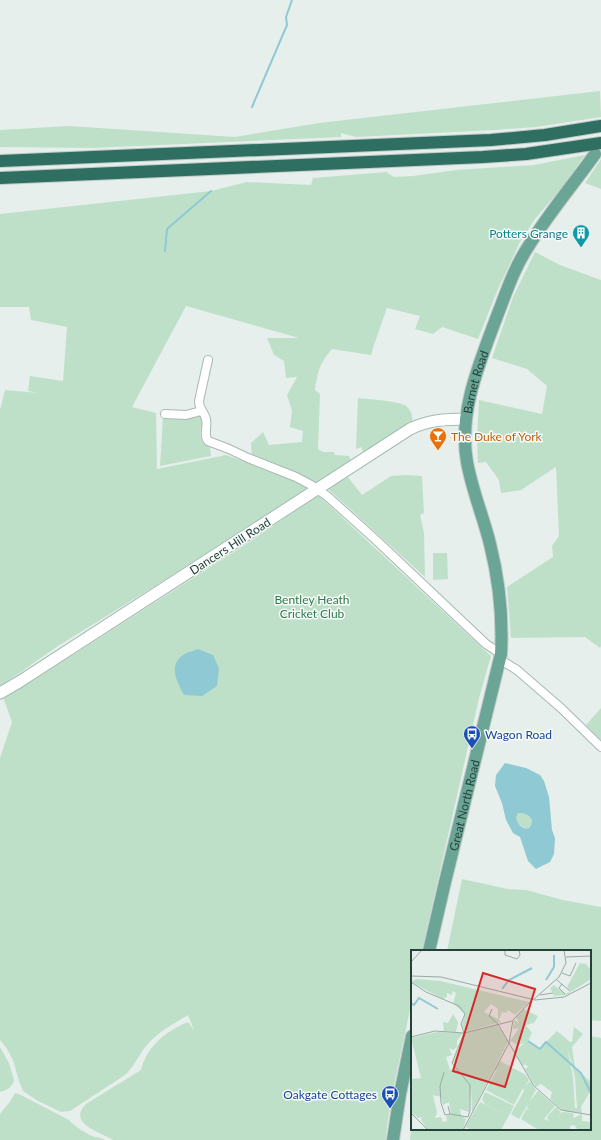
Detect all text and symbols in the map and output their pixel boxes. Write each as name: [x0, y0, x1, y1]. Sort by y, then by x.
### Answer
building icon: Potters Grange: [571, 223, 591, 248]
place label: Potters Grange: [489, 226, 568, 241]
street label: Barnet Road: [459, 348, 491, 415]
bar icon: The Duke of York: [428, 426, 448, 451]
place label: The Duke of York: [451, 429, 543, 444]
street label: Dancers Hill Road: [187, 514, 273, 578]
park label: Bentley Heath Cricket Club: [274, 592, 350, 621]
bus stop icon: Wagon Road: [462, 724, 482, 749]
place label: Wagon Road: [485, 727, 552, 742]
street label: Great North Road: [445, 758, 482, 852]
inset map: [411, 950, 591, 1130]
bus stop icon: Oakgate Cottages: [380, 1084, 400, 1109]
place label: Oakgate Cottages: [283, 1087, 377, 1102]

